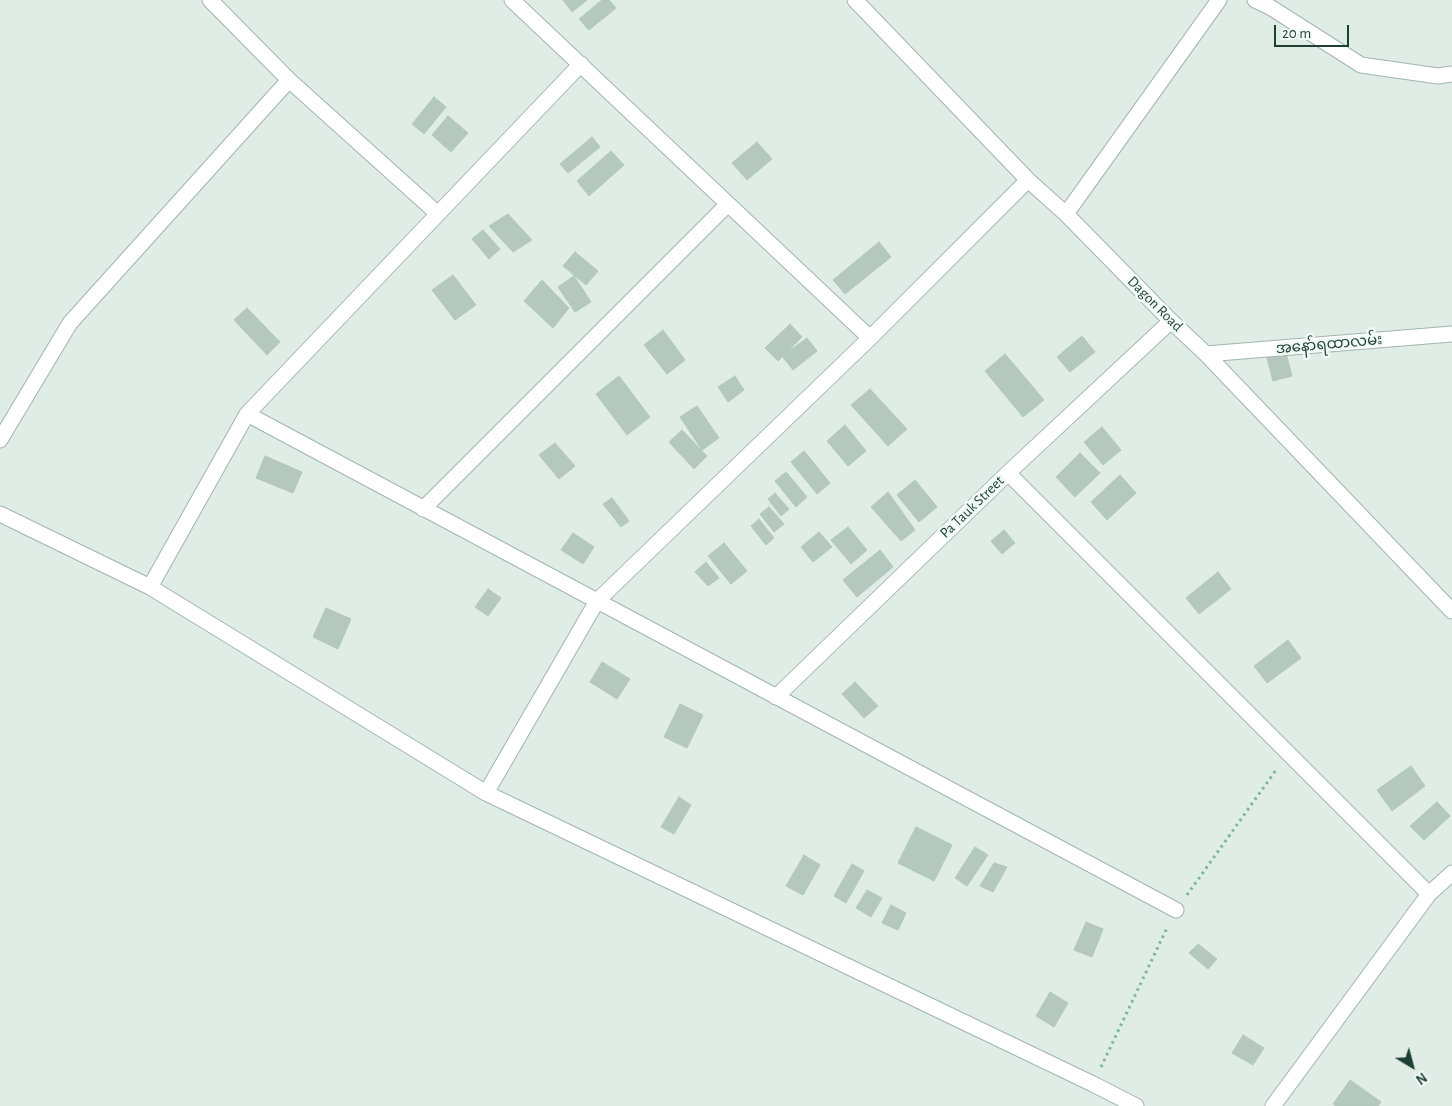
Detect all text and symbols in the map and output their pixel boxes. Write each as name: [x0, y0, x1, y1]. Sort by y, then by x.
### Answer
scale bar: [1277, 15, 1352, 47]
text: 20 m: [1282, 26, 1311, 41]
street label: Dagon Road: [1123, 272, 1187, 336]
street label: အနော်ရထာလမ်း: [1275, 330, 1383, 358]
street label: Pa Tauk Street: [936, 472, 1008, 542]
north arrow: [1387, 1041, 1437, 1091]
text: N: [1413, 1069, 1429, 1086]

